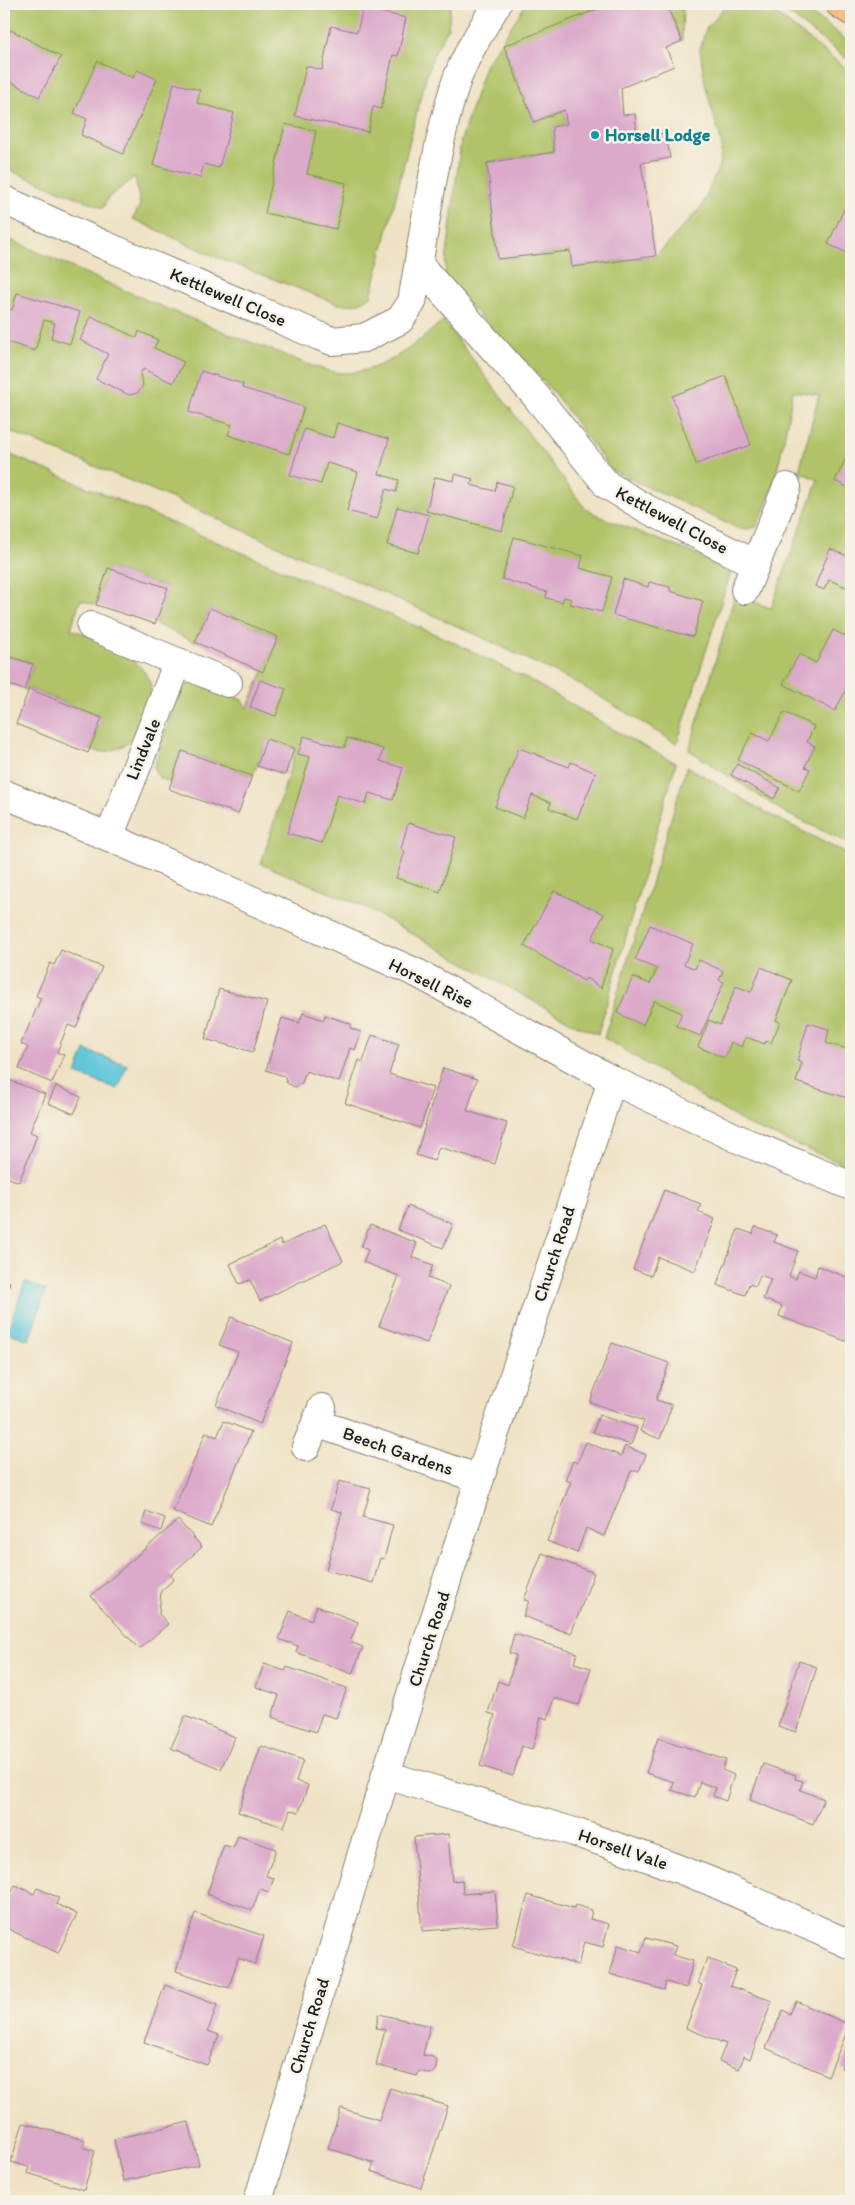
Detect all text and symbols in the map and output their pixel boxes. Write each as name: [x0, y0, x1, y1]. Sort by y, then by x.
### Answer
place label: Horsell Lodge: [605, 124, 711, 146]
marker: Horsell Lodge: [589, 129, 601, 141]
street label: Kettlewell Close: [167, 263, 289, 331]
street label: Kettlewell Close: [612, 481, 732, 559]
street label: Lindvale: [121, 715, 165, 783]
street label: Horsell Rise: [385, 953, 477, 1013]
street label: Church Road: [528, 1203, 580, 1305]
street label: Beech Gardens: [340, 1422, 456, 1480]
street label: Church Road: [403, 1588, 455, 1690]
street label: Horsell Vale: [575, 1823, 671, 1875]
street label: Church Road: [284, 1975, 334, 2077]

